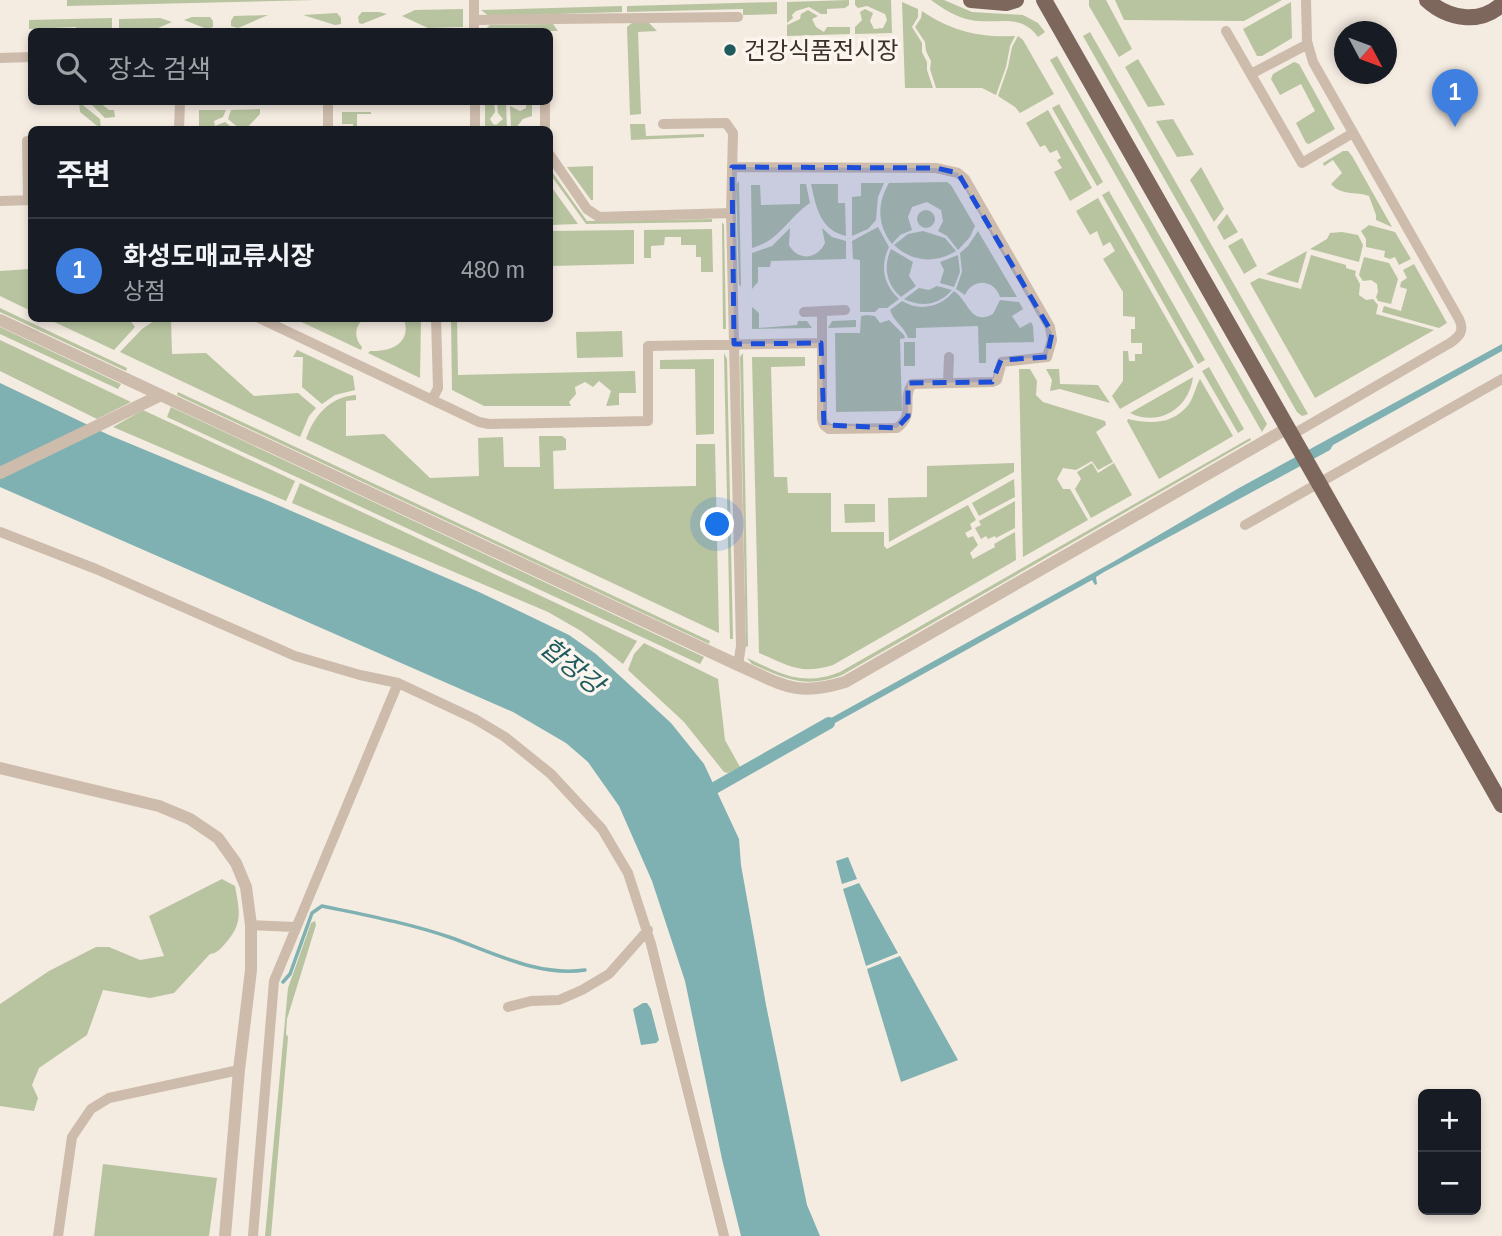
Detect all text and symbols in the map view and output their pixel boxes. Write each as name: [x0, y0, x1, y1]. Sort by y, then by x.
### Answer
north arrow: [1334, 21, 1397, 84]
search box: [28, 28, 553, 105]
place label: 건강식품전시장: [744, 37, 899, 64]
marker: 건강식품전시장: [722, 42, 738, 58]
icon: search: [52, 48, 90, 86]
text: 장소 검색: [108, 54, 211, 84]
pin: 1: [1432, 69, 1478, 127]
text: 주변: [56, 158, 111, 191]
text: 화성도매교류시장: [123, 241, 314, 271]
text: 1: [73, 257, 85, 283]
text: 480 m: [461, 257, 525, 283]
text: 상점: [123, 278, 165, 304]
your location: [700, 507, 734, 541]
water label: 합장강: [535, 632, 612, 702]
map controls: [1418, 1089, 1481, 1215]
button: +: [1418, 1089, 1481, 1152]
button: −: [1418, 1152, 1481, 1215]

